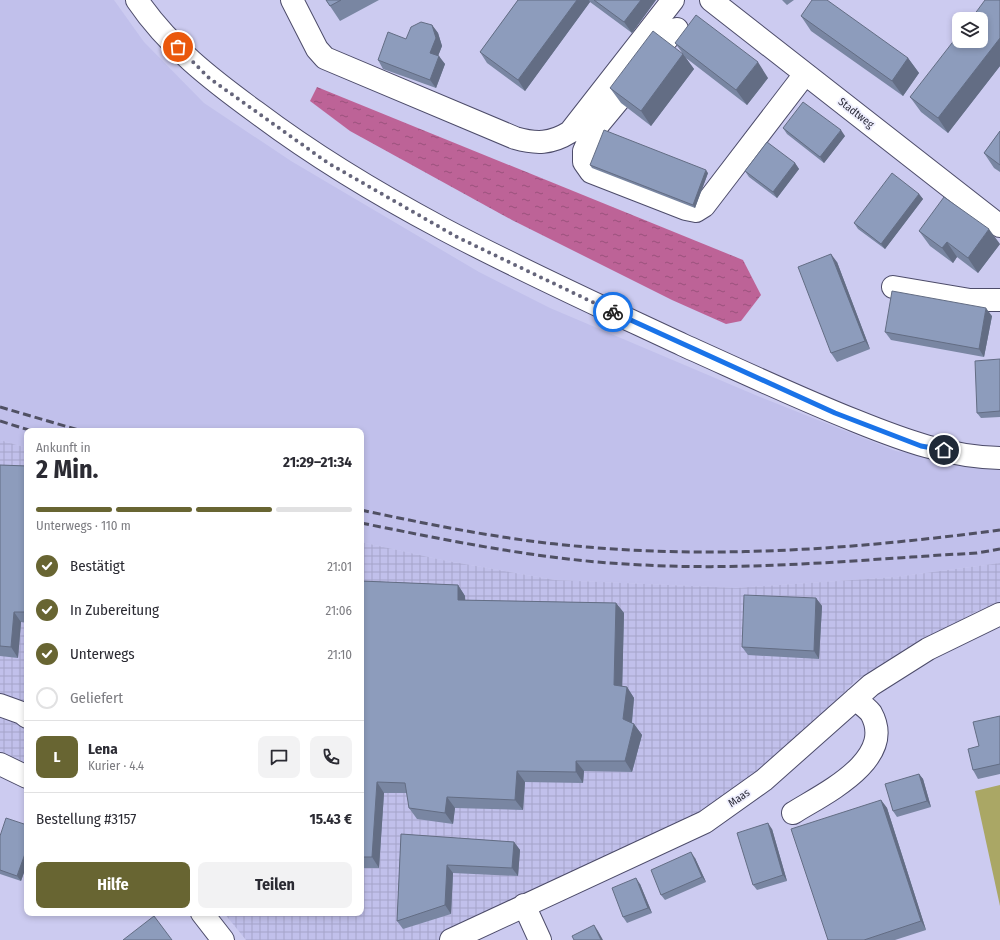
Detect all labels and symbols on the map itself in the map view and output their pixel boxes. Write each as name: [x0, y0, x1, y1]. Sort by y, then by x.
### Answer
pin: [161, 30, 195, 64]
street label: Stadtweg: [836, 95, 877, 131]
courier: [593, 292, 633, 332]
pin: [927, 433, 961, 467]
street label: Maas: [726, 786, 752, 810]

